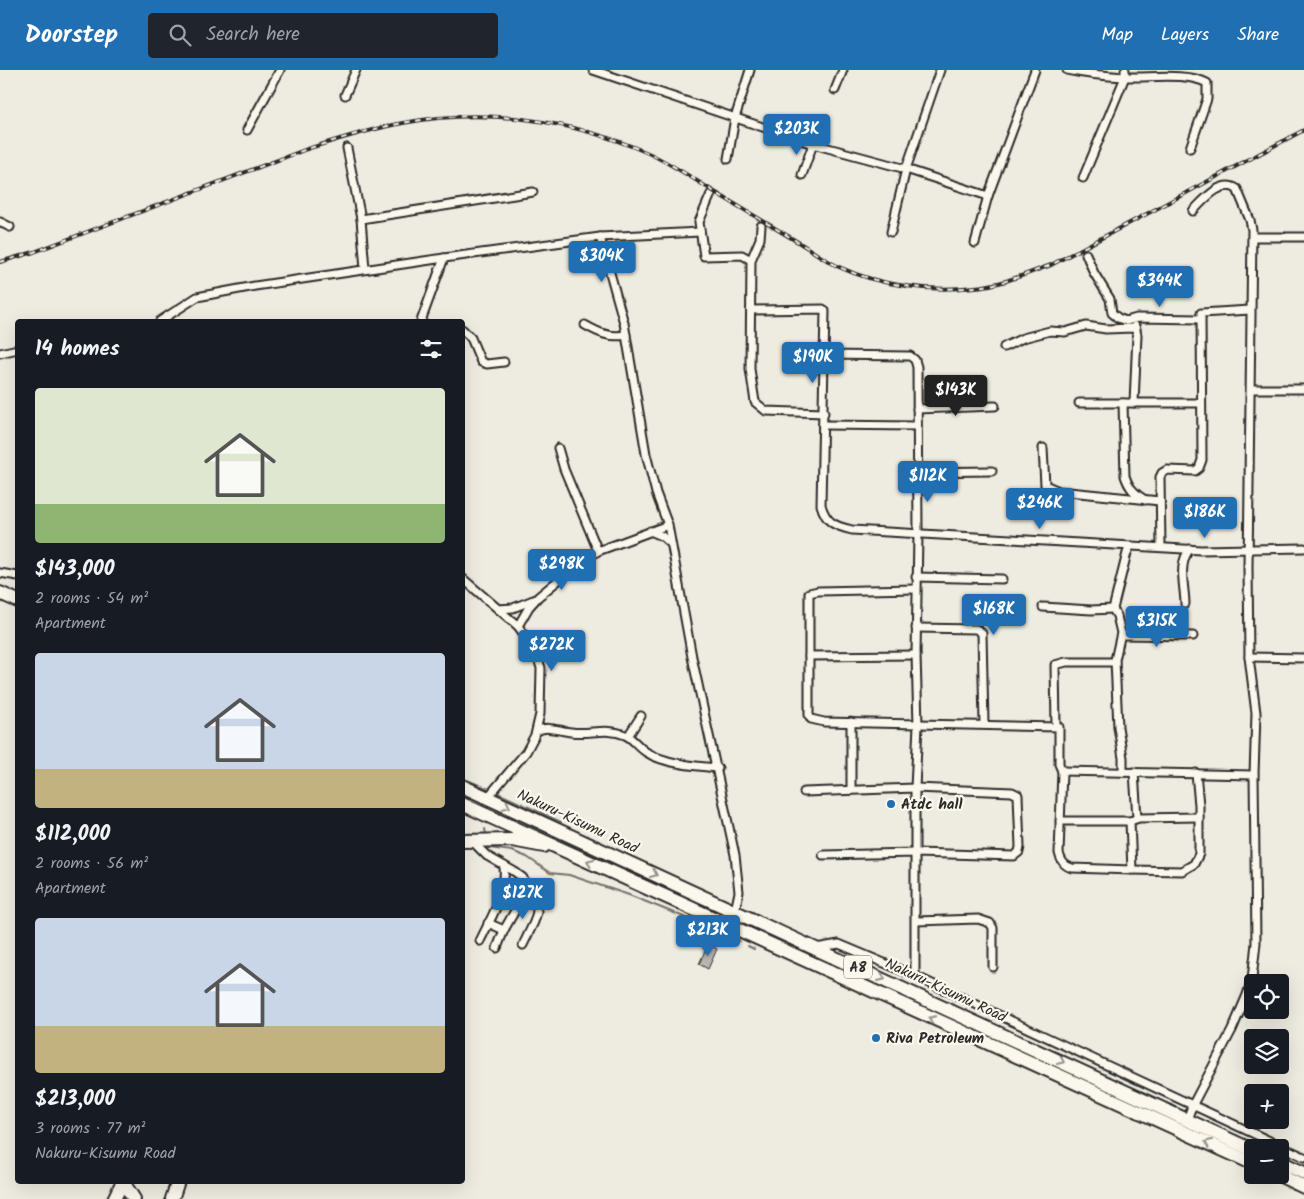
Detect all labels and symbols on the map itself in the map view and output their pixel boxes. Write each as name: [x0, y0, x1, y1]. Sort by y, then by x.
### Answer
pin: $203K: [762, 114, 832, 156]
pin: $304K: [567, 240, 637, 283]
pin: $344K: [1125, 266, 1195, 308]
pin: $190K: [778, 342, 848, 384]
pin: $143K: [921, 374, 991, 417]
pin: $112K: [893, 460, 963, 503]
pin: $246K: [1005, 488, 1075, 530]
pin: $186K: [1170, 496, 1240, 539]
pin: $298K: [527, 548, 597, 591]
pin: $168K: [959, 594, 1029, 636]
pin: $315K: [1122, 606, 1192, 648]
pin: $272K: [517, 630, 587, 672]
street label: Nakuru-Kisumu Road: [513, 783, 643, 861]
place label: Atdc hall: [901, 793, 963, 817]
marker: Atdc hall: [885, 798, 897, 810]
one-way arrow: [502, 800, 511, 811]
one-way arrow: [586, 858, 595, 869]
one-way arrow: [649, 868, 658, 879]
pin: $127K: [488, 878, 558, 920]
pin: $213K: [673, 914, 743, 957]
street label: Nakuru-Kisumu Road: [881, 952, 1011, 1030]
road number: A8: [844, 956, 872, 979]
one-way arrow: [877, 972, 886, 983]
one-way arrow: [928, 1014, 937, 1025]
place label: Riva Petroleum: [886, 1027, 984, 1051]
marker: Riva Petroleum: [870, 1032, 882, 1044]
one-way arrow: [1056, 1055, 1065, 1066]
one-way arrow: [1204, 1138, 1213, 1149]

